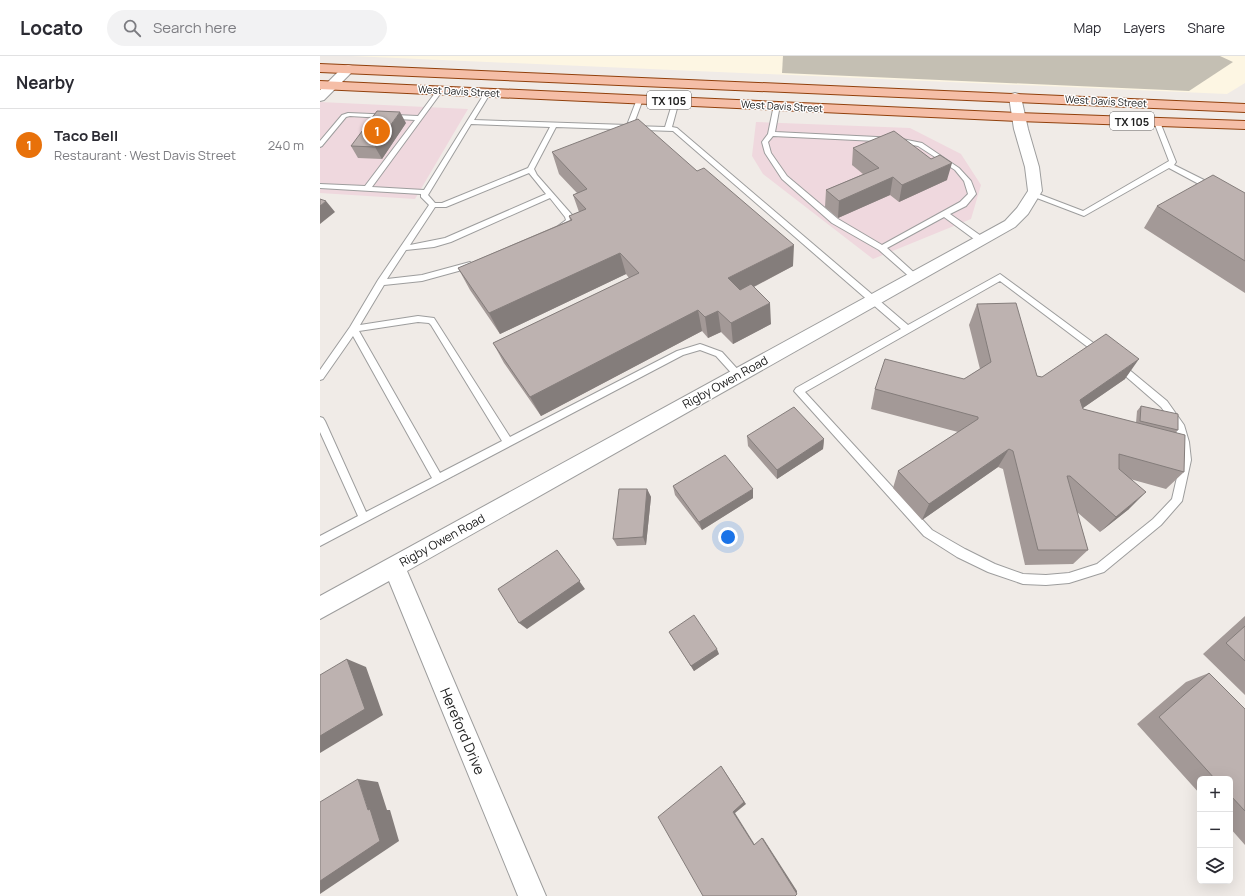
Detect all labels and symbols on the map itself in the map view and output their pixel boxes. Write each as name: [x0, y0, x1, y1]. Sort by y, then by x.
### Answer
street label: West Davis Street: [418, 82, 500, 100]
road number: TX 105: [647, 91, 691, 109]
street label: West Davis Street: [1065, 92, 1147, 110]
street label: West Davis Street: [741, 97, 823, 115]
road number: TX 105: [1110, 112, 1154, 130]
pin: 1: [364, 116, 390, 146]
street label: Rigby Owen Road: [679, 351, 771, 413]
street label: Rigby Owen Road: [396, 509, 488, 571]
your location: [718, 527, 738, 547]
street label: Hereford Drive: [436, 685, 490, 777]

